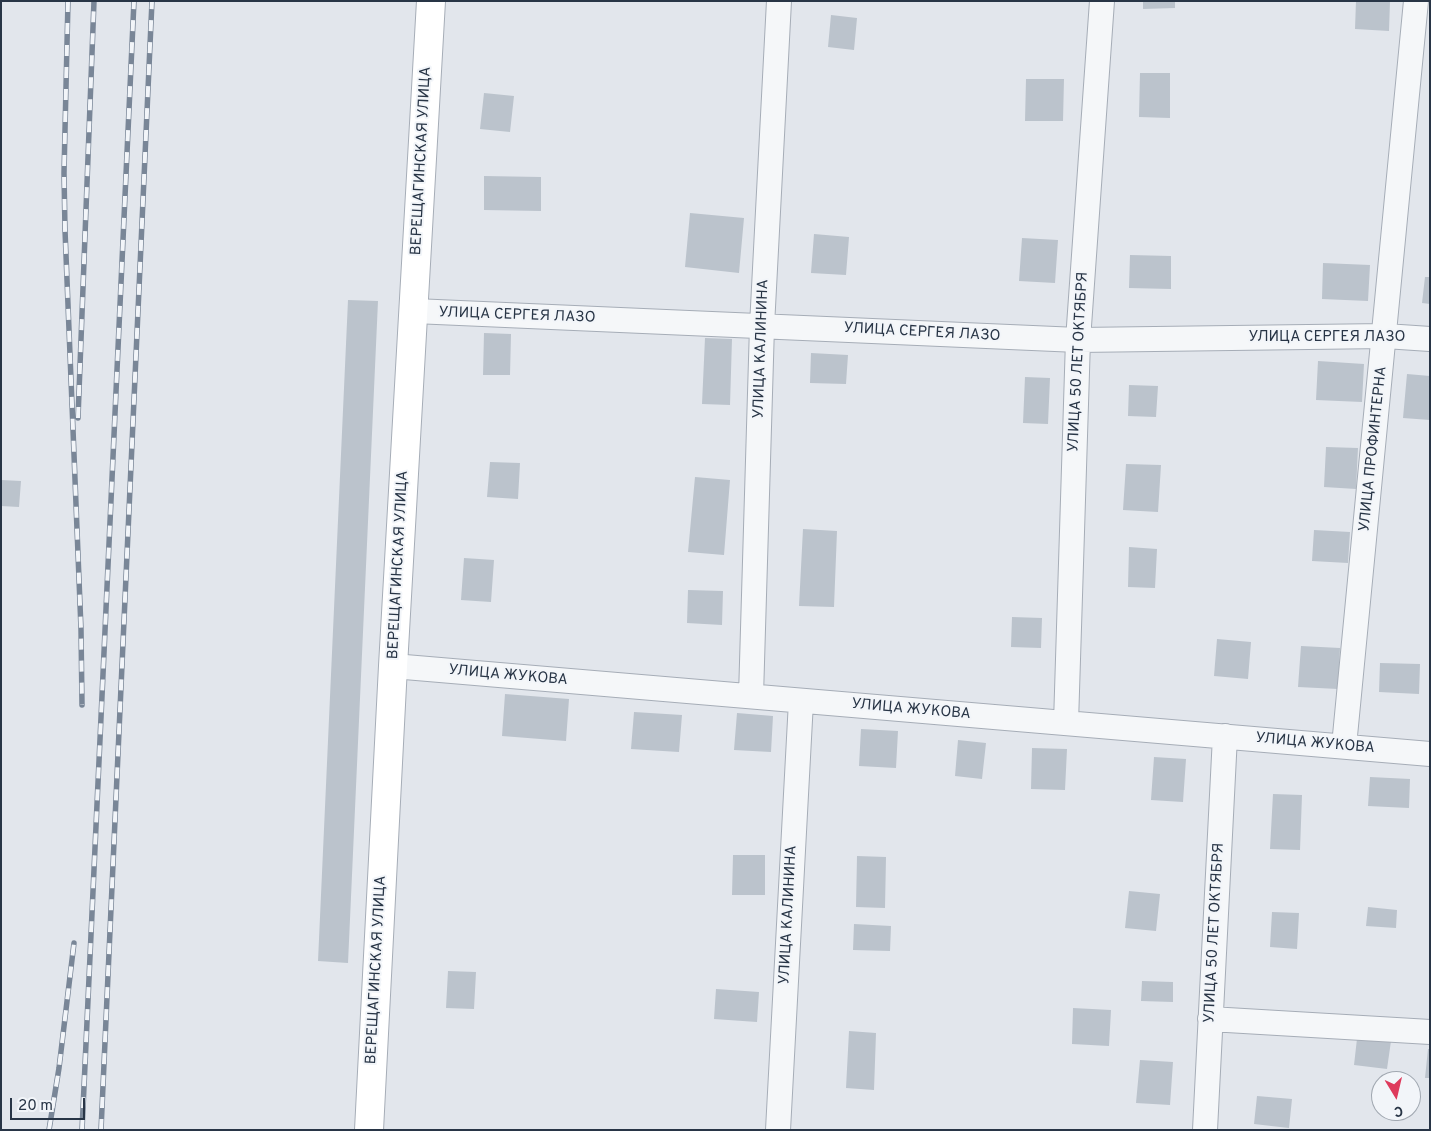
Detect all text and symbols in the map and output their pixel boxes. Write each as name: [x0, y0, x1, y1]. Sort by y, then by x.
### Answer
street label: ВЕРЕЩАГИНСКАЯ УЛИЦА: [408, 66, 436, 256]
street label: УЛИЦА 50 ЛЕТ ОКТЯБРЯ: [1065, 271, 1093, 453]
street label: УЛИЦА КАЛИНИНА: [751, 279, 773, 419]
street label: УЛИЦА СЕРГЕЯ ЛАЗО: [438, 304, 596, 328]
street label: УЛИЦА СЕРГЕЯ ЛАЗО: [843, 320, 1001, 346]
street label: УЛИЦА СЕРГЕЯ ЛАЗО: [1248, 329, 1406, 347]
street label: УЛИЦА ПРОФИНТЕРНА: [1356, 365, 1392, 533]
street label: ВЕРЕЩАГИНСКАЯ УЛИЦА: [385, 470, 413, 660]
street label: УЛИЦА ЖУКОВА: [448, 662, 568, 690]
street label: УЛИЦА ЖУКОВА: [851, 696, 971, 724]
street label: УЛИЦА ЖУКОВА: [1255, 730, 1375, 758]
street label: УЛИЦА 50 ЛЕТ ОКТЯБРЯ: [1201, 842, 1229, 1024]
street label: УЛИЦА КАЛИНИНА: [776, 845, 802, 985]
street label: ВЕРЕЩАГИНСКАЯ УЛИЦА: [363, 875, 391, 1065]
north arrow: [1371, 1071, 1421, 1121]
scale bar: [12, 1088, 88, 1120]
text: 20 m: [18, 1097, 53, 1116]
text: С: [1393, 1101, 1404, 1119]

